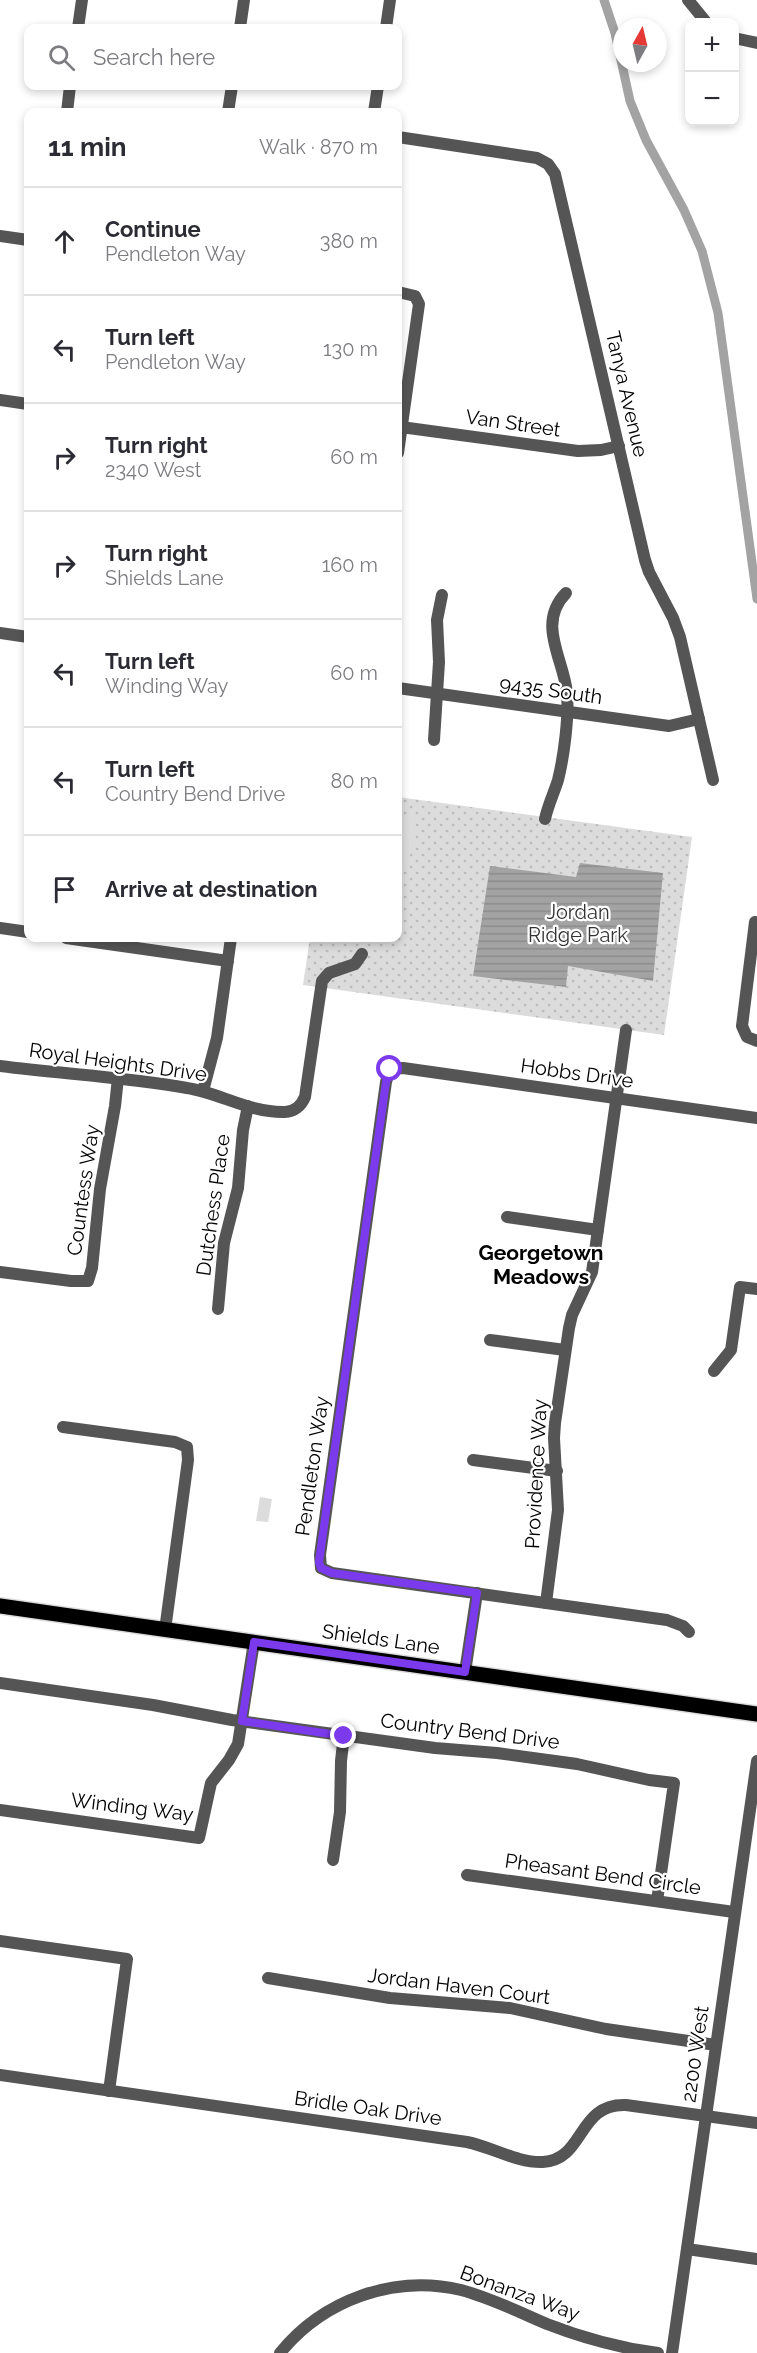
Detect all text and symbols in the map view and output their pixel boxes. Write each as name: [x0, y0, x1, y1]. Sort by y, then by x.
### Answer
north arrow: [613, 18, 667, 72]
map controls: [685, 18, 739, 126]
button: +: [685, 18, 739, 72]
search box: [24, 24, 402, 90]
icon: search: [45, 41, 78, 74]
text: Search here: [93, 44, 215, 70]
button: −: [685, 72, 739, 126]
text: 11 min: [48, 132, 126, 162]
text: Walk · 870 m: [259, 135, 378, 159]
text: Continue: [105, 216, 201, 242]
icon: ahead: [48, 225, 81, 258]
text: 380 m: [320, 229, 378, 253]
text: Pendleton Way: [105, 242, 246, 266]
text: Turn left: [105, 324, 195, 350]
street label: Tanya Avenue: [601, 329, 653, 460]
icon: left: [48, 333, 81, 366]
text: 130 m: [323, 337, 378, 361]
text: Pendleton Way: [105, 350, 246, 374]
street label: Van Street: [464, 404, 562, 442]
text: Turn right: [105, 432, 208, 458]
icon: right: [48, 441, 81, 474]
text: 60 m: [330, 445, 378, 469]
text: 2340 West: [105, 458, 201, 482]
text: Turn right: [105, 540, 208, 566]
icon: right: [48, 549, 81, 582]
text: 160 m: [322, 553, 378, 577]
text: Shields Lane: [105, 566, 224, 590]
text: Turn left: [105, 648, 195, 674]
icon: left: [48, 657, 81, 690]
text: 60 m: [330, 661, 378, 685]
street label: 9435 South: [498, 671, 604, 709]
text: Winding Way: [105, 674, 228, 698]
text: Turn left: [105, 756, 195, 782]
icon: left: [48, 765, 81, 798]
text: 80 m: [330, 769, 378, 793]
text: Country Bend Drive: [105, 782, 285, 806]
icon: arrive: [48, 873, 81, 906]
text: Arrive at destination: [105, 876, 318, 902]
park label: Jordan Ridge Park: [528, 900, 628, 947]
street label: Royal Heights Drive: [27, 1038, 209, 1086]
street label: Hobbs Drive: [519, 1053, 635, 1093]
route start: [376, 1055, 402, 1081]
street label: Countess Way: [62, 1123, 104, 1257]
street label: Dutchess Place: [191, 1132, 235, 1277]
district label: Georgetown Meadows: [479, 1240, 603, 1289]
street label: Pendleton Way: [290, 1394, 334, 1537]
street label: Providence Way: [520, 1398, 552, 1549]
street label: Shields Lane: [321, 1619, 442, 1659]
street label: Country Bend Drive: [379, 1708, 561, 1754]
route end: [330, 1722, 356, 1748]
street label: Winding Way: [69, 1788, 195, 1826]
street label: Pheasant Bend Circle: [503, 1848, 703, 1900]
street label: Jordan Haven Court: [366, 1963, 552, 2009]
street label: 2200 West: [676, 2004, 714, 2104]
street label: Bridle Oak Drive: [293, 2086, 444, 2130]
street label: Bonanza Way: [457, 2260, 583, 2326]

